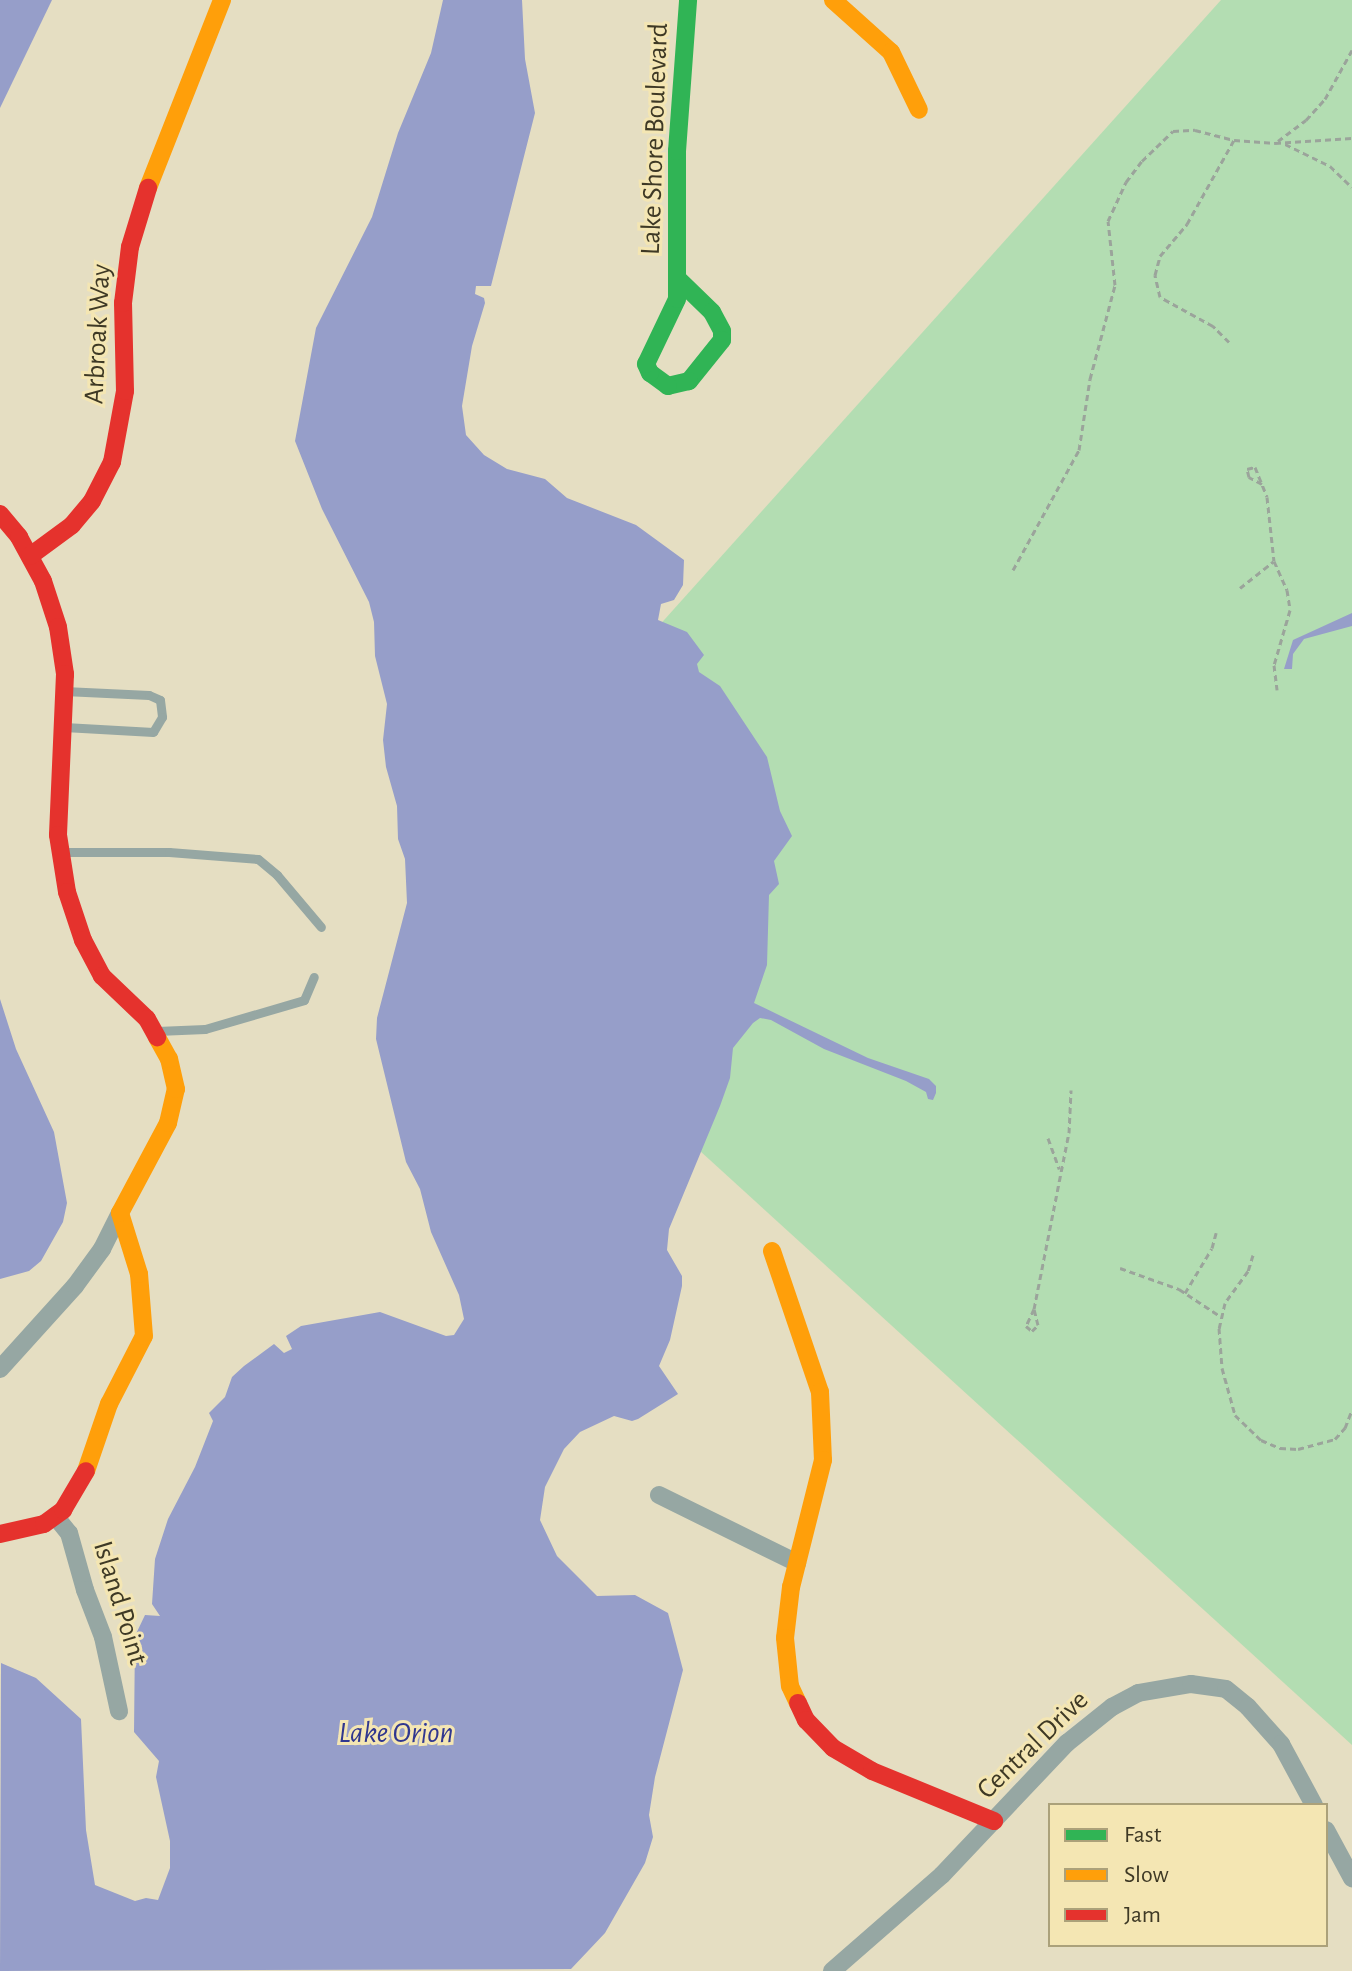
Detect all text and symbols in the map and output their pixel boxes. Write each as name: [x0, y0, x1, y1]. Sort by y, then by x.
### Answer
street label: Lake Shore Boulevard: [634, 22, 676, 256]
street label: Arbroak Way: [78, 263, 118, 405]
street label: Island Point: [85, 1537, 155, 1669]
street label: Central Drive: [970, 1684, 1096, 1806]
water label: Lake Orion: [338, 1715, 454, 1751]
legend: [1048, 1803, 1328, 1947]
text: Fast: [1124, 1823, 1161, 1847]
text: Slow: [1124, 1863, 1169, 1887]
text: Jam: [1124, 1903, 1161, 1927]

